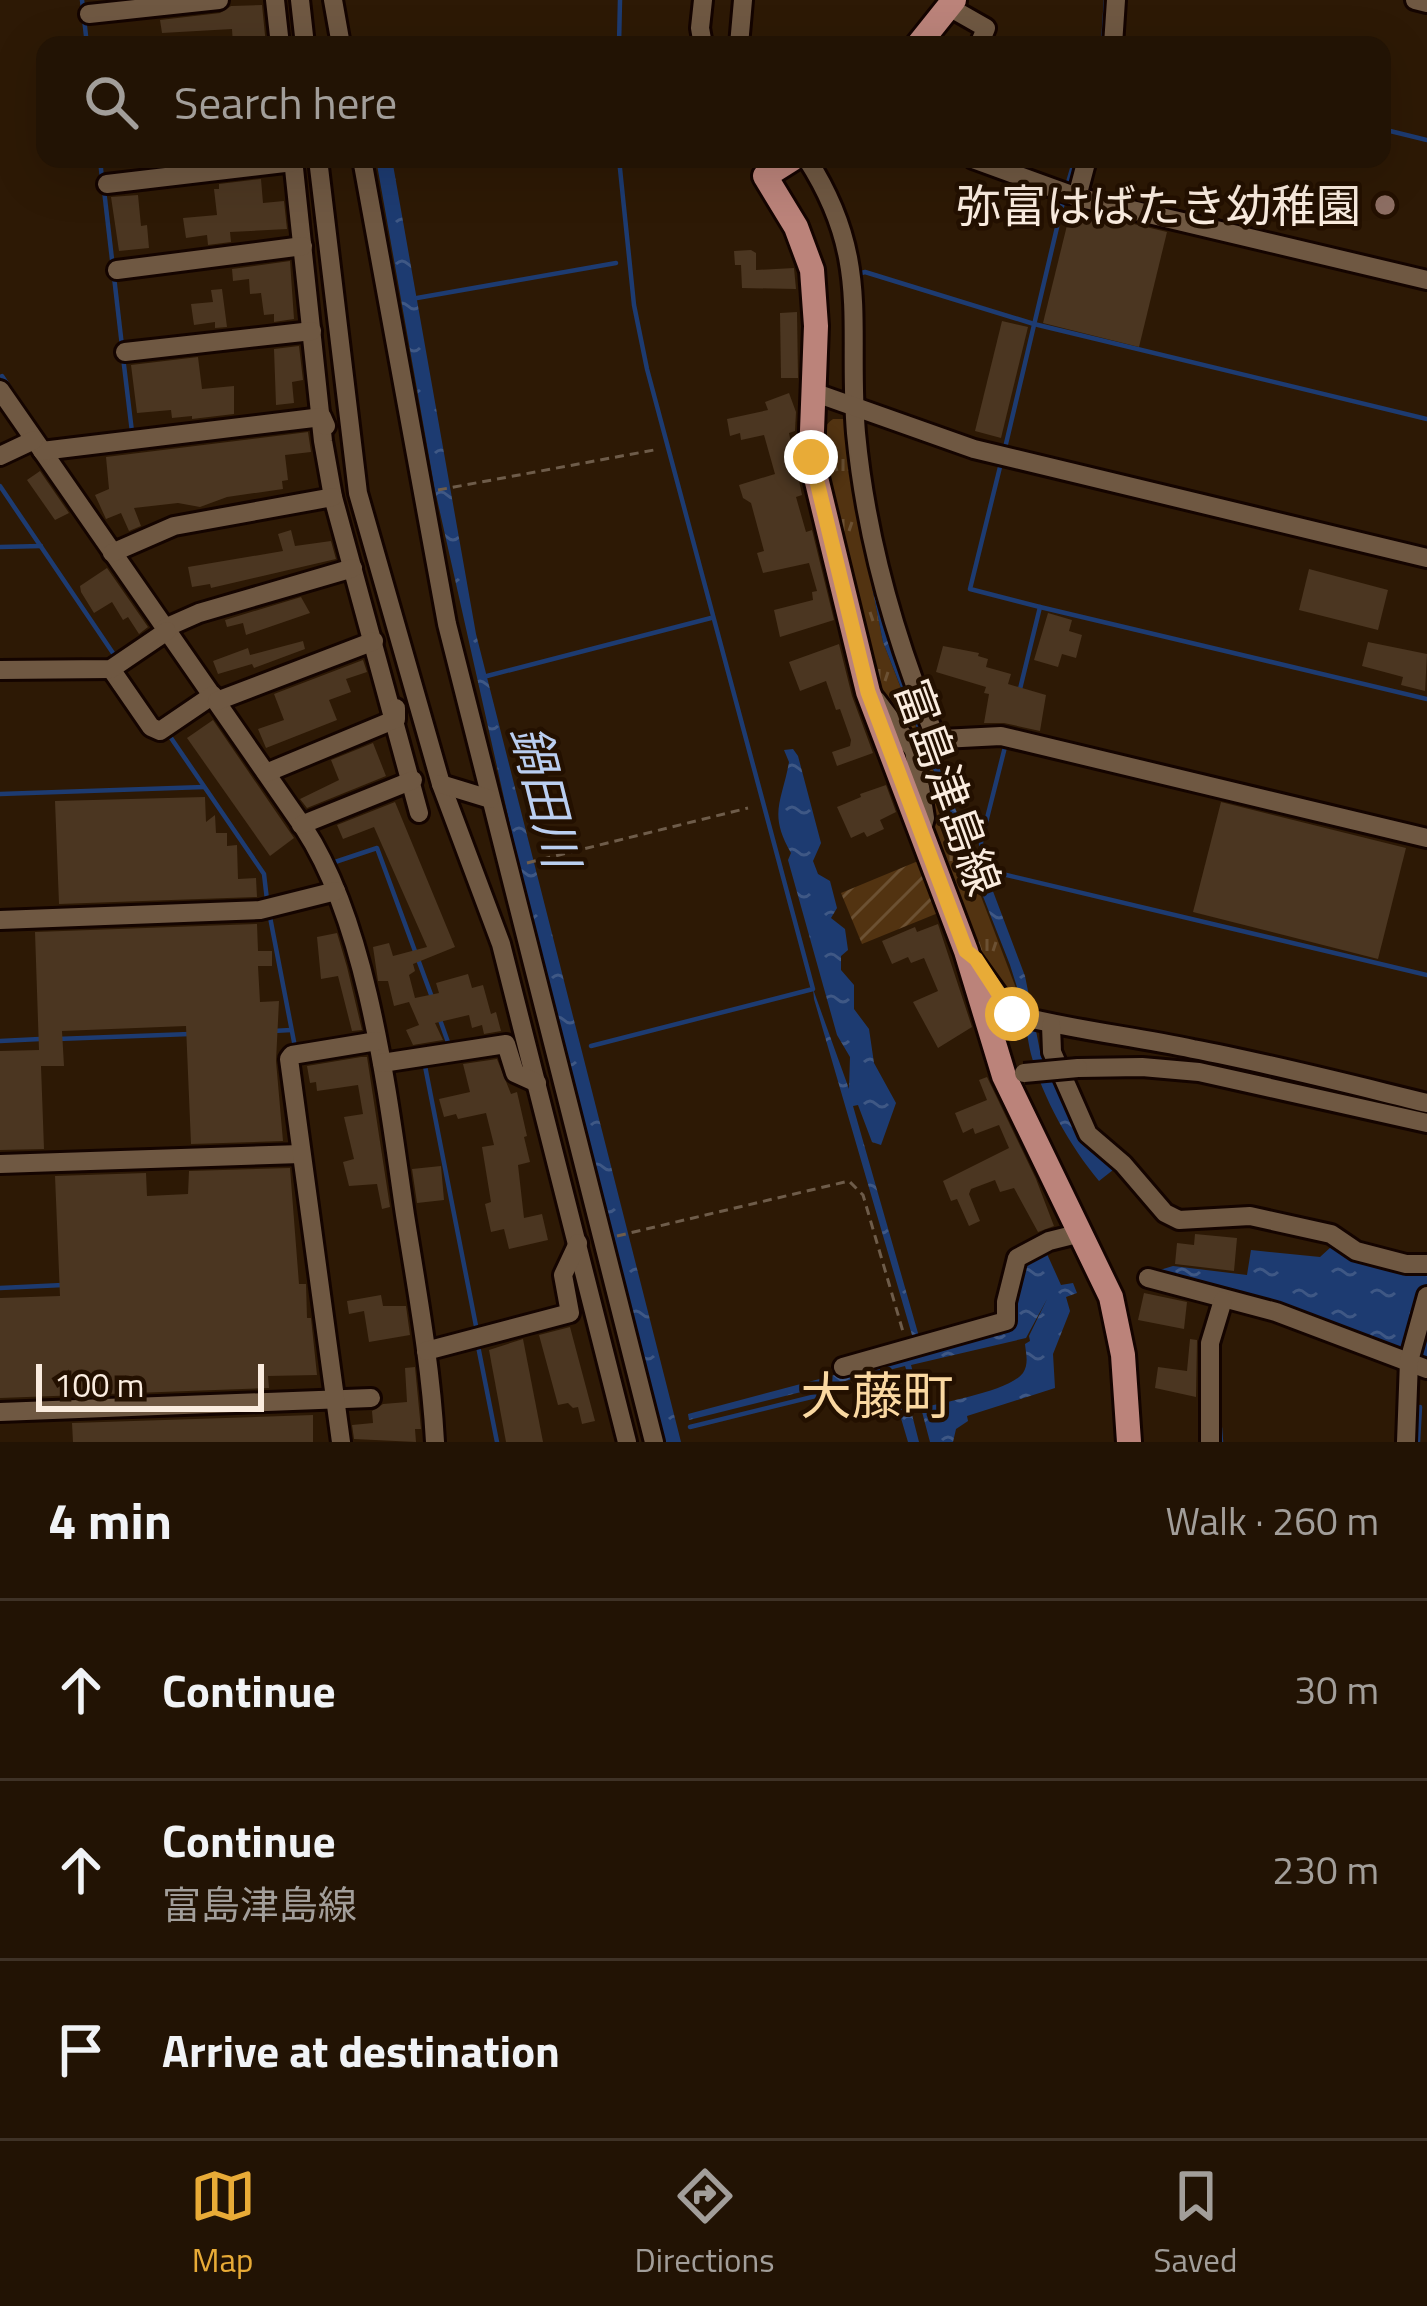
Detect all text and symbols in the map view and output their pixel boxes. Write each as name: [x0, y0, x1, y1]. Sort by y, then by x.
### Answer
search box: [36, 36, 1391, 168]
text: Search here: [174, 68, 397, 136]
icon: search: [78, 69, 144, 135]
place label: 弥富はばたき幼稚園: [956, 171, 1361, 239]
marker: 弥富はばたき幼稚園: [1372, 192, 1398, 218]
route end: [784, 430, 838, 484]
street label: 富島津島線: [879, 670, 1019, 904]
water label: 鍋田川: [493, 717, 600, 880]
route start: [985, 987, 1039, 1041]
district label: 大藤町: [800, 1356, 954, 1434]
scale bar: [36, 1358, 264, 1411]
text: 100 m: [54, 1360, 144, 1410]
text: 4 min: [48, 1481, 172, 1559]
text: Walk · 260 m: [1165, 1491, 1379, 1550]
text: Continue: [162, 1656, 336, 1724]
icon: ahead: [48, 1657, 114, 1723]
text: 30 m: [1294, 1660, 1379, 1719]
text: Continue: [162, 1806, 336, 1874]
icon: ahead: [48, 1837, 114, 1903]
text: 230 m: [1272, 1840, 1379, 1899]
text: 富島津島線: [162, 1875, 357, 1934]
text: Arrive at destination: [162, 2016, 560, 2084]
icon: arrive: [48, 2017, 114, 2083]
tab: Map: [190, 2163, 256, 2285]
tab: Directions: [635, 2163, 775, 2285]
tab: Saved: [1154, 2163, 1237, 2285]

